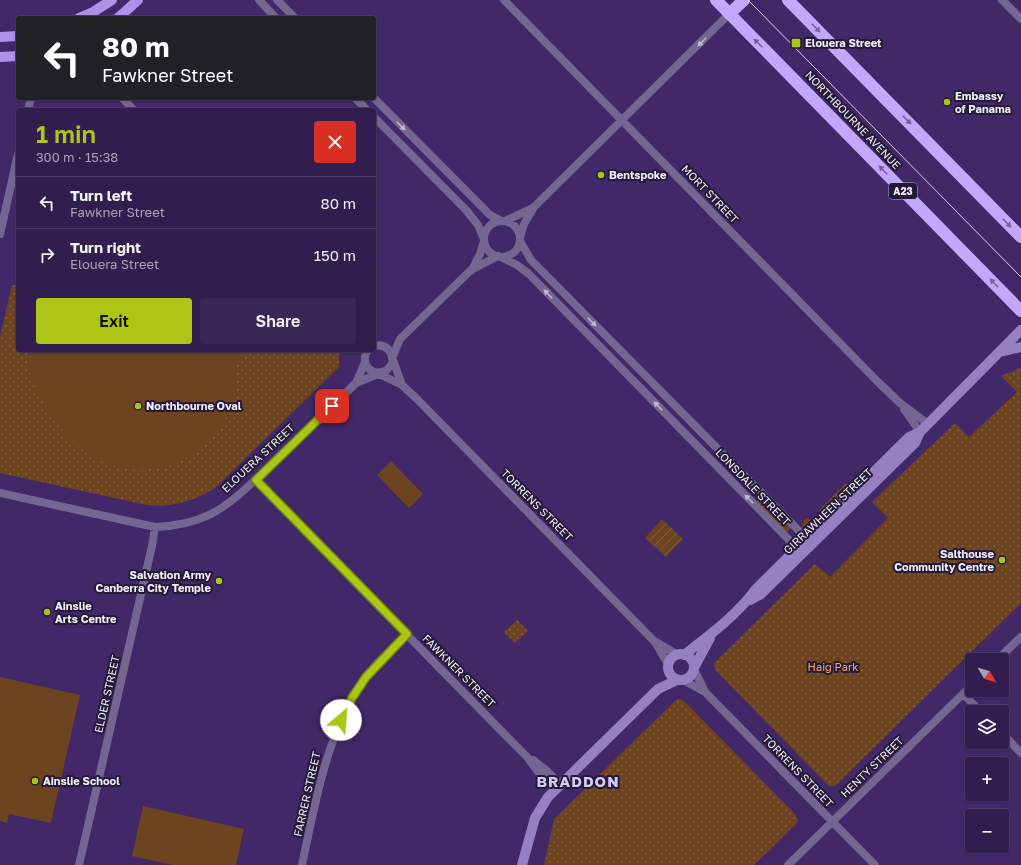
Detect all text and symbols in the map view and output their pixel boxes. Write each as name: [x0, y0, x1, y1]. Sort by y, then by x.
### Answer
one-way arrow: [811, 23, 820, 33]
text: 80 m: [102, 30, 170, 63]
icon: left: [36, 32, 88, 84]
place label: Elouera Street: [805, 36, 882, 49]
one-way arrow: [697, 37, 706, 47]
marker: Elouera Street: [790, 37, 802, 49]
one-way arrow: [753, 38, 763, 48]
text: Fawkner Street: [102, 64, 233, 86]
street label: NORTHBOURNE AVENUE: [803, 68, 904, 172]
place label: Embassy of Panama: [955, 89, 1011, 115]
marker: Embassy of Panama: [942, 97, 952, 107]
one-way arrow: [902, 115, 912, 125]
text: 1 min: [36, 119, 96, 148]
button: close: [314, 121, 356, 163]
one-way arrow: [396, 121, 406, 131]
text: 300 m · 15:38: [36, 149, 118, 165]
street label: MORT STREET: [679, 162, 742, 226]
one-way arrow: [878, 165, 888, 175]
place label: Bentspoke: [609, 168, 667, 181]
marker: Bentspoke: [596, 170, 606, 180]
road number: A23: [889, 183, 917, 199]
text: Turn left: [70, 186, 132, 204]
icon: left: [36, 192, 58, 214]
text: 80 m: [321, 194, 356, 212]
text: Fawkner Street: [70, 204, 165, 220]
one-way arrow: [1002, 218, 1012, 228]
text: Turn right: [70, 238, 141, 256]
icon: right: [36, 244, 58, 266]
text: 150 m: [314, 246, 356, 264]
text: Elouera Street: [70, 256, 159, 272]
one-way arrow: [989, 278, 999, 288]
one-way arrow: [543, 289, 553, 299]
button: Exit: [36, 298, 192, 344]
button: Share: [200, 298, 356, 344]
one-way arrow: [587, 317, 597, 327]
pin: [315, 389, 349, 423]
icon: arrive: [321, 395, 343, 417]
place label: Northbourne Oval: [146, 399, 242, 412]
marker: Northbourne Oval: [133, 401, 143, 411]
one-way arrow: [653, 401, 663, 411]
street label: ELOUERA STREET: [219, 421, 297, 495]
street label: LONSDALE STREET: [713, 446, 793, 528]
street label: GIRRAWHEEN STREET: [781, 465, 875, 556]
street label: TORRENS STREET: [499, 466, 576, 543]
one-way arrow: [744, 494, 754, 504]
place label: Salthouse Community Centre: [894, 547, 995, 573]
marker: Salthouse Community Centre: [997, 555, 1007, 565]
place label: Salvation Army Canberra City Temple: [95, 568, 211, 594]
marker: Salvation Army Canberra City Temple: [214, 576, 224, 586]
place label: Ainslie Arts Centre: [55, 599, 117, 625]
marker: Ainslie Arts Centre: [42, 607, 52, 617]
street label: FAWKNER STREET: [420, 632, 499, 710]
north arrow: [965, 653, 1009, 697]
map controls: [965, 653, 1009, 853]
street label: ELDER STREET: [91, 654, 122, 734]
park label: Haig Park: [808, 660, 858, 673]
position arrow: [320, 699, 362, 741]
button: layers: [965, 705, 1009, 749]
street label: TORRENS STREET: [760, 732, 837, 810]
street label: HENTY STREET: [838, 733, 906, 800]
street label: FARRER STREET: [290, 750, 323, 838]
button: +: [965, 757, 1009, 801]
district label: BRADDON: [536, 772, 620, 790]
place label: Ainslie School: [43, 774, 120, 787]
marker: Ainslie School: [30, 776, 40, 786]
button: −: [965, 809, 1009, 853]

